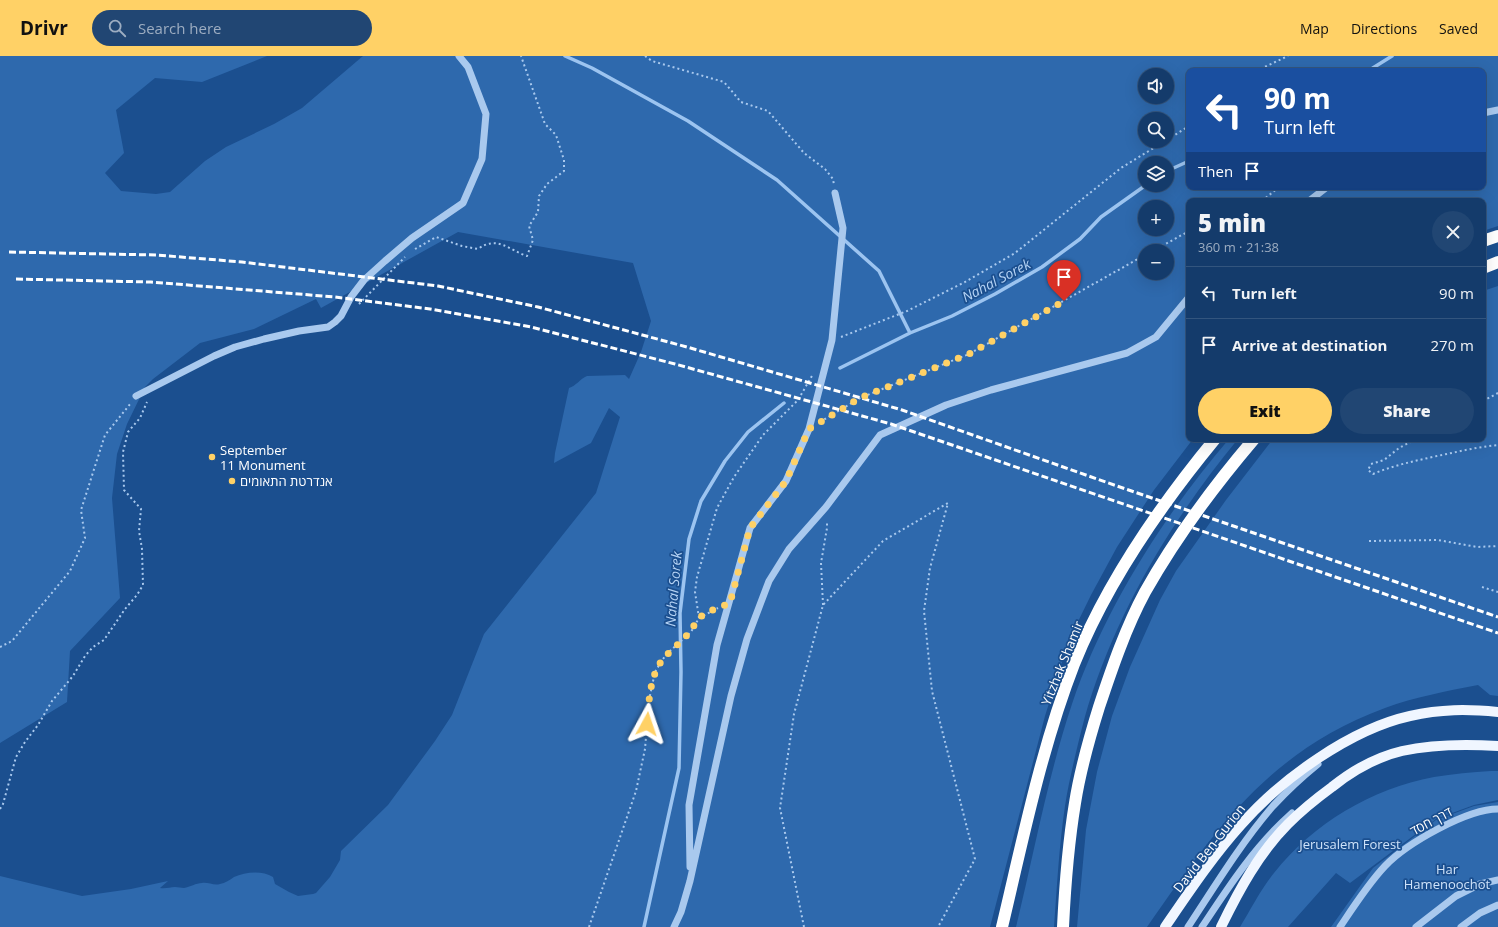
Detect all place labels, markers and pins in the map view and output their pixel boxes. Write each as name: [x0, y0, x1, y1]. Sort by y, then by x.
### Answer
pin: [1047, 260, 1081, 301]
place label: September 11 Monument: [220, 441, 306, 474]
marker: September 11 Monument: [207, 452, 217, 462]
place label: אנדרטת התאומים: [240, 472, 333, 490]
marker: אנדרטת התאומים: [227, 476, 237, 486]

